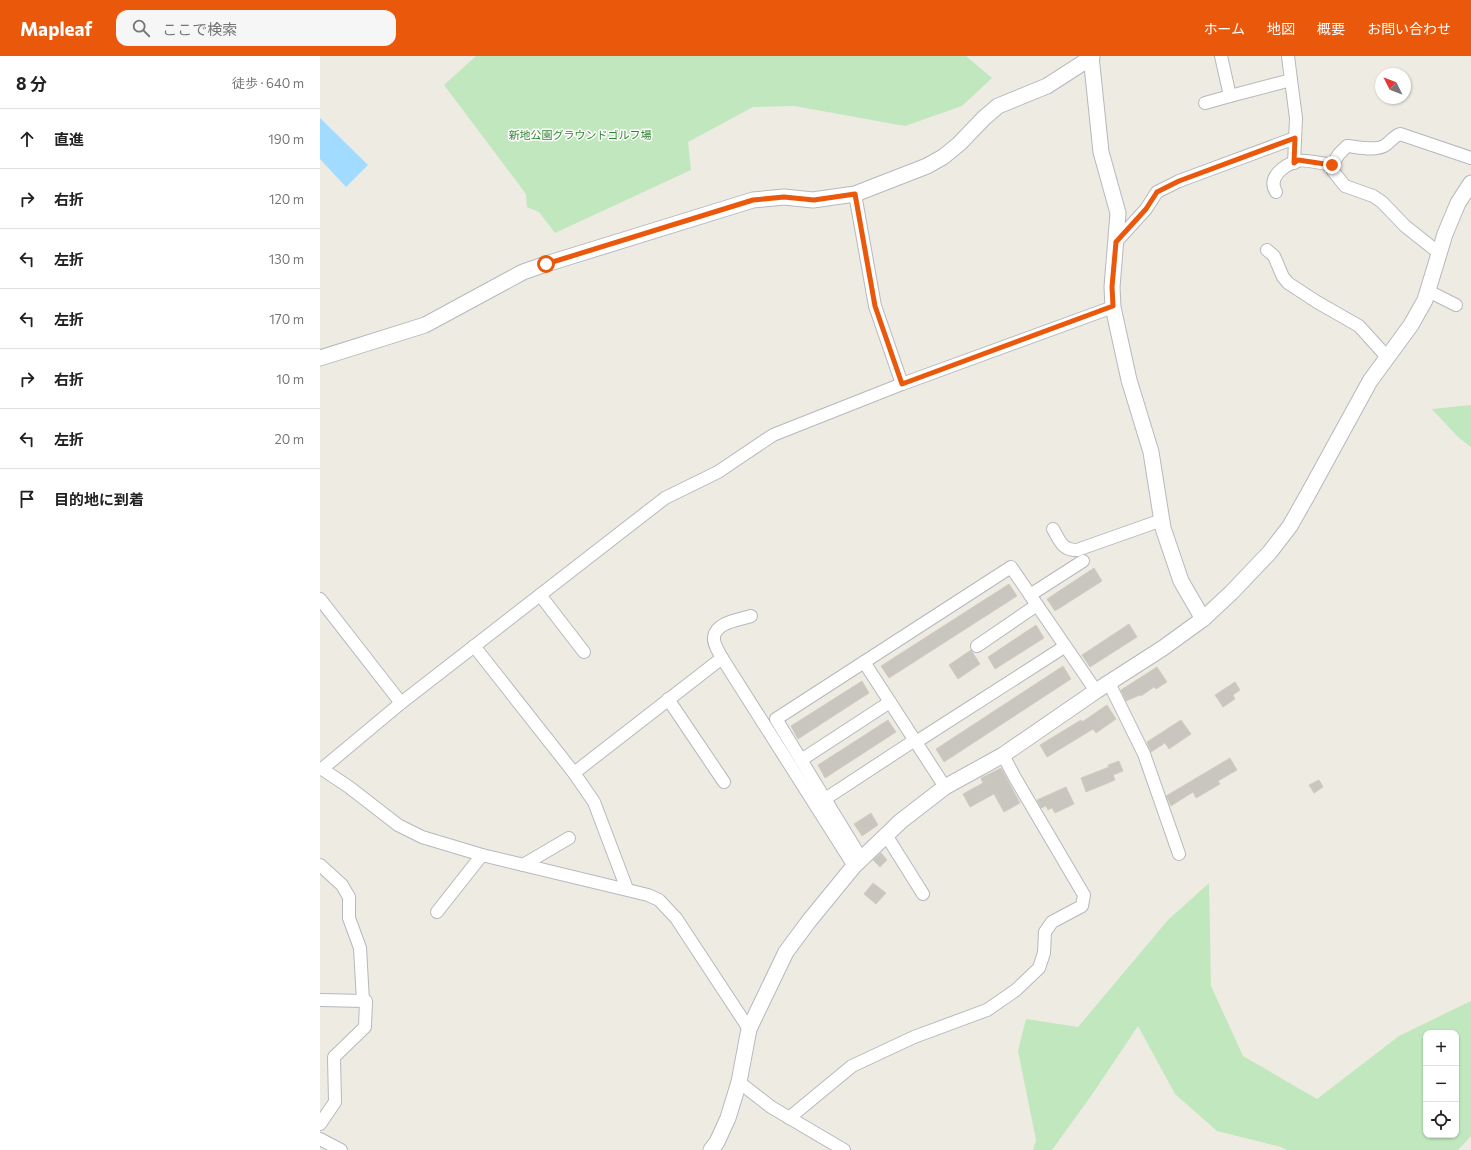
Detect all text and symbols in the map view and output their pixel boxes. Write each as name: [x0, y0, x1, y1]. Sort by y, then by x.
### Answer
search box: [116, 10, 396, 46]
text: Mapleaf: [20, 17, 92, 40]
icon: search: [130, 17, 152, 39]
text: ここで検索: [162, 20, 237, 38]
text: ホーム: [1203, 20, 1245, 37]
text: 地図: [1267, 20, 1295, 37]
text: 概要: [1317, 20, 1345, 37]
text: お問い合わせ: [1367, 20, 1451, 37]
north arrow: [1375, 68, 1411, 104]
text: 8 分: [16, 73, 47, 94]
text: 徒歩 · 640 m: [232, 75, 304, 91]
icon: ahead: [16, 128, 38, 150]
park label: 新地公園グラウンドゴルフ場: [509, 128, 652, 141]
text: 直進: [54, 130, 84, 148]
text: 190 m: [268, 131, 304, 147]
route end: [1323, 156, 1341, 174]
icon: right: [16, 188, 38, 210]
text: 右折: [54, 190, 84, 208]
text: 120 m: [269, 191, 304, 207]
icon: left: [16, 248, 38, 270]
text: 左折: [54, 250, 84, 268]
text: 130 m: [269, 251, 304, 267]
route start: [537, 255, 555, 273]
icon: left: [16, 308, 38, 330]
text: 左折: [54, 310, 84, 328]
text: 170 m: [269, 311, 304, 327]
icon: right: [16, 368, 38, 390]
text: 右折: [54, 370, 84, 388]
text: 10 m: [276, 371, 304, 387]
icon: left: [16, 428, 38, 450]
text: 左折: [54, 430, 84, 448]
text: 20 m: [275, 431, 304, 447]
icon: arrive: [16, 488, 38, 510]
text: 目的地に到着: [54, 490, 144, 508]
map controls: [1423, 1030, 1459, 1138]
button: +: [1423, 1030, 1459, 1066]
button: −: [1423, 1066, 1459, 1102]
button: locate: [1423, 1102, 1459, 1138]

